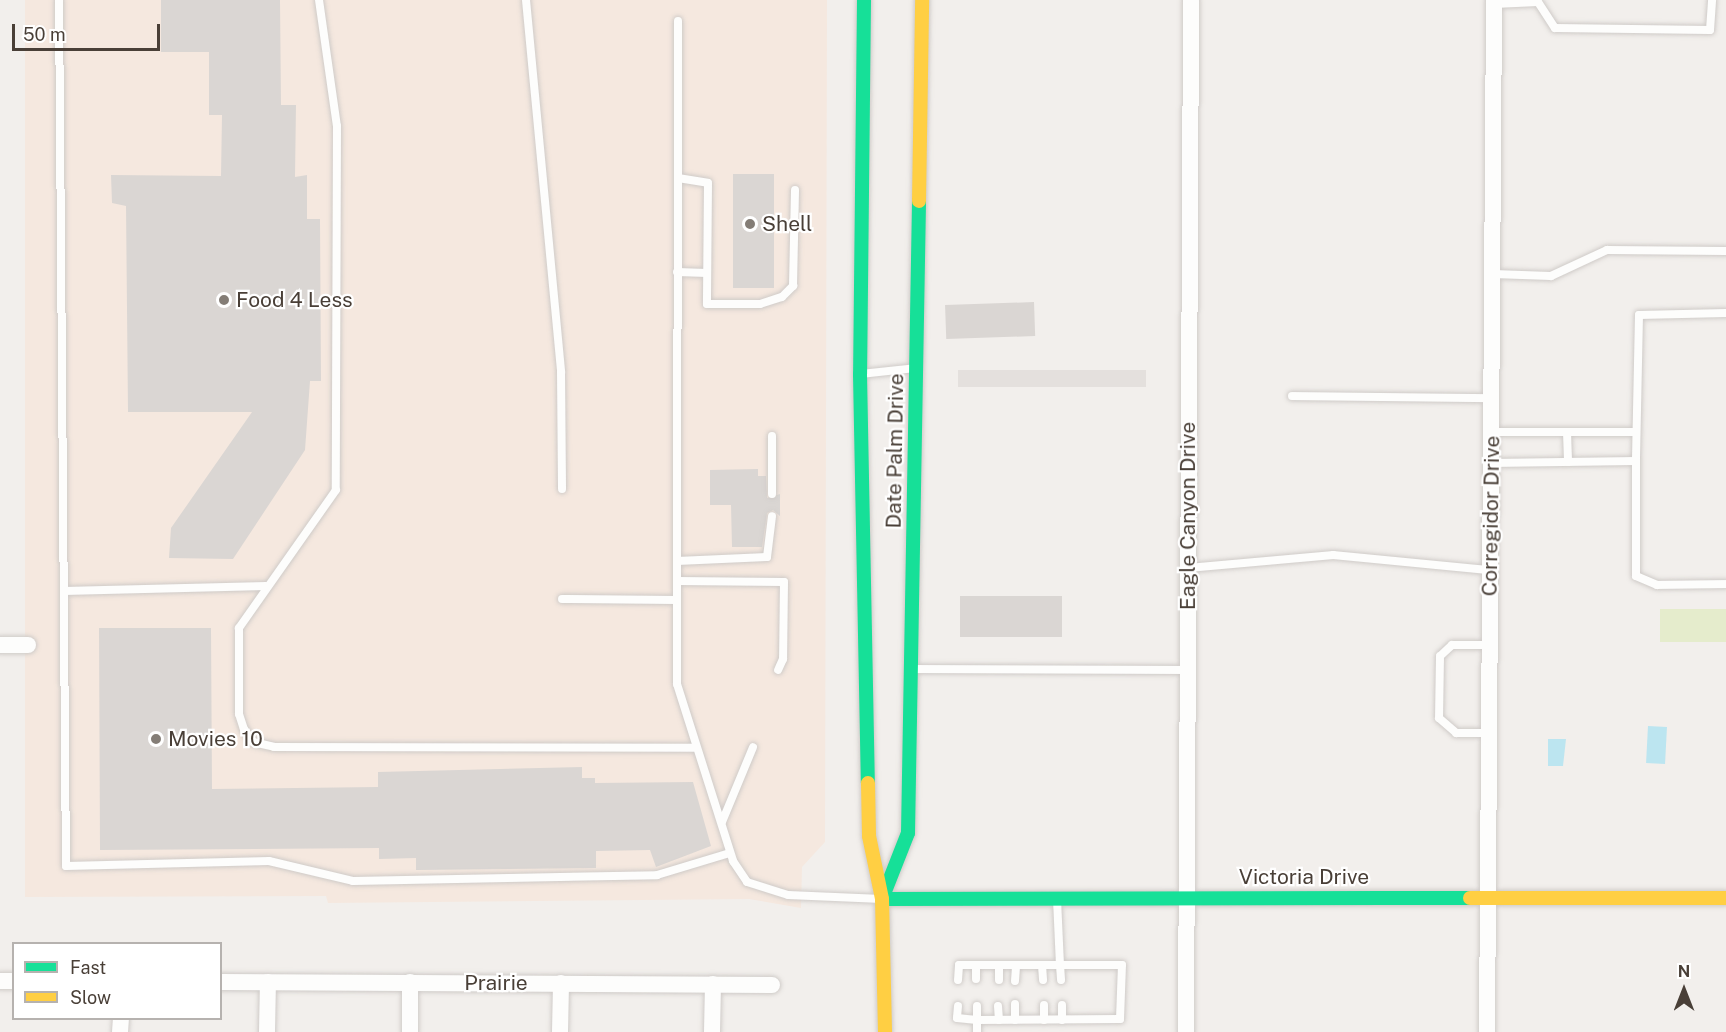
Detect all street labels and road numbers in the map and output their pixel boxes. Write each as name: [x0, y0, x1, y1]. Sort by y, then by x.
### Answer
street label: Date Palm Drive: [881, 373, 909, 529]
street label: Eagle Canyon Drive: [1175, 422, 1201, 610]
street label: Corregidor Drive: [1477, 435, 1505, 597]
street label: Victoria Drive: [1239, 864, 1369, 890]
street label: Prairie: [464, 970, 528, 996]

